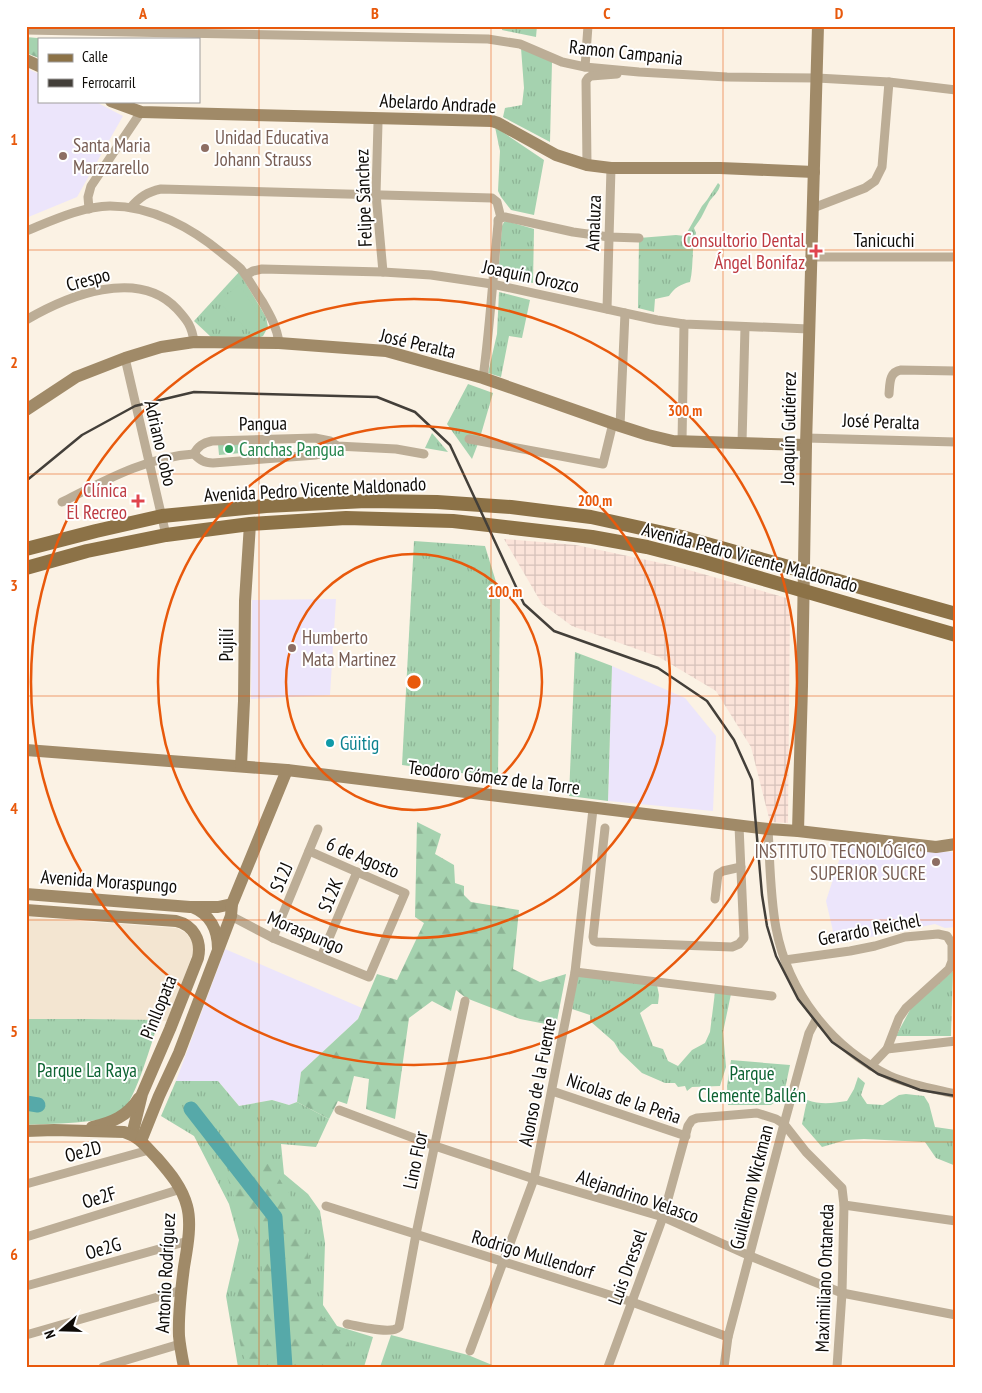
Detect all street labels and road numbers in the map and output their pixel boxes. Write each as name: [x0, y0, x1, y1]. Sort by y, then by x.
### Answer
street label: Ramon Campania: [568, 34, 684, 70]
street label: Abelardo Andrade: [379, 88, 497, 118]
street label: Felipe Sánchez: [349, 148, 377, 247]
street label: Amaluza: [580, 195, 606, 251]
street label: Tanicuchi: [853, 228, 915, 252]
street label: Joaquín Orozco: [479, 254, 582, 298]
street label: Crespo: [63, 262, 113, 296]
street label: José Peralta: [377, 322, 458, 363]
street label: Joaquín Gutiérrez: [775, 371, 801, 486]
street label: Adriano Cobo: [139, 398, 183, 488]
street label: José Peralta: [841, 408, 920, 434]
street label: Pangua: [239, 411, 287, 435]
street label: Avenida Pedro Vicente Maldonado: [203, 471, 427, 507]
street label: Avenida Pedro Vicente Maldonado: [639, 517, 861, 597]
street label: Pujilí: [214, 628, 238, 662]
street label: Teodoro Gómez de la Torre: [407, 755, 581, 799]
street label: 6 de Agosto: [323, 831, 403, 883]
street label: S12J: [264, 859, 298, 895]
street label: Avenida Moraspungo: [40, 864, 178, 898]
street label: S12K: [312, 874, 348, 916]
street label: Moraspungo: [264, 905, 348, 959]
street label: Gerardo Reichel: [816, 907, 923, 951]
street label: Pinllopata: [134, 972, 182, 1042]
street label: Alonso de la Fuente: [513, 1016, 561, 1148]
street label: Nicolas de la Peña: [564, 1067, 684, 1129]
street label: Guillermo Wickman: [724, 1122, 778, 1252]
street label: Lino Flor: [397, 1128, 433, 1191]
street label: Oe2D: [62, 1135, 104, 1167]
street label: Alejandrino Velasco: [574, 1164, 702, 1228]
street label: Oe2F: [79, 1180, 119, 1214]
street label: Maximiliano Ontaneda: [809, 1203, 839, 1353]
street label: Antonio Rodríguez: [150, 1212, 180, 1334]
street label: Rodrigo Mullendorf: [469, 1224, 598, 1284]
street label: Luis Dressel: [602, 1225, 652, 1308]
street label: Oe2G: [82, 1231, 124, 1265]

